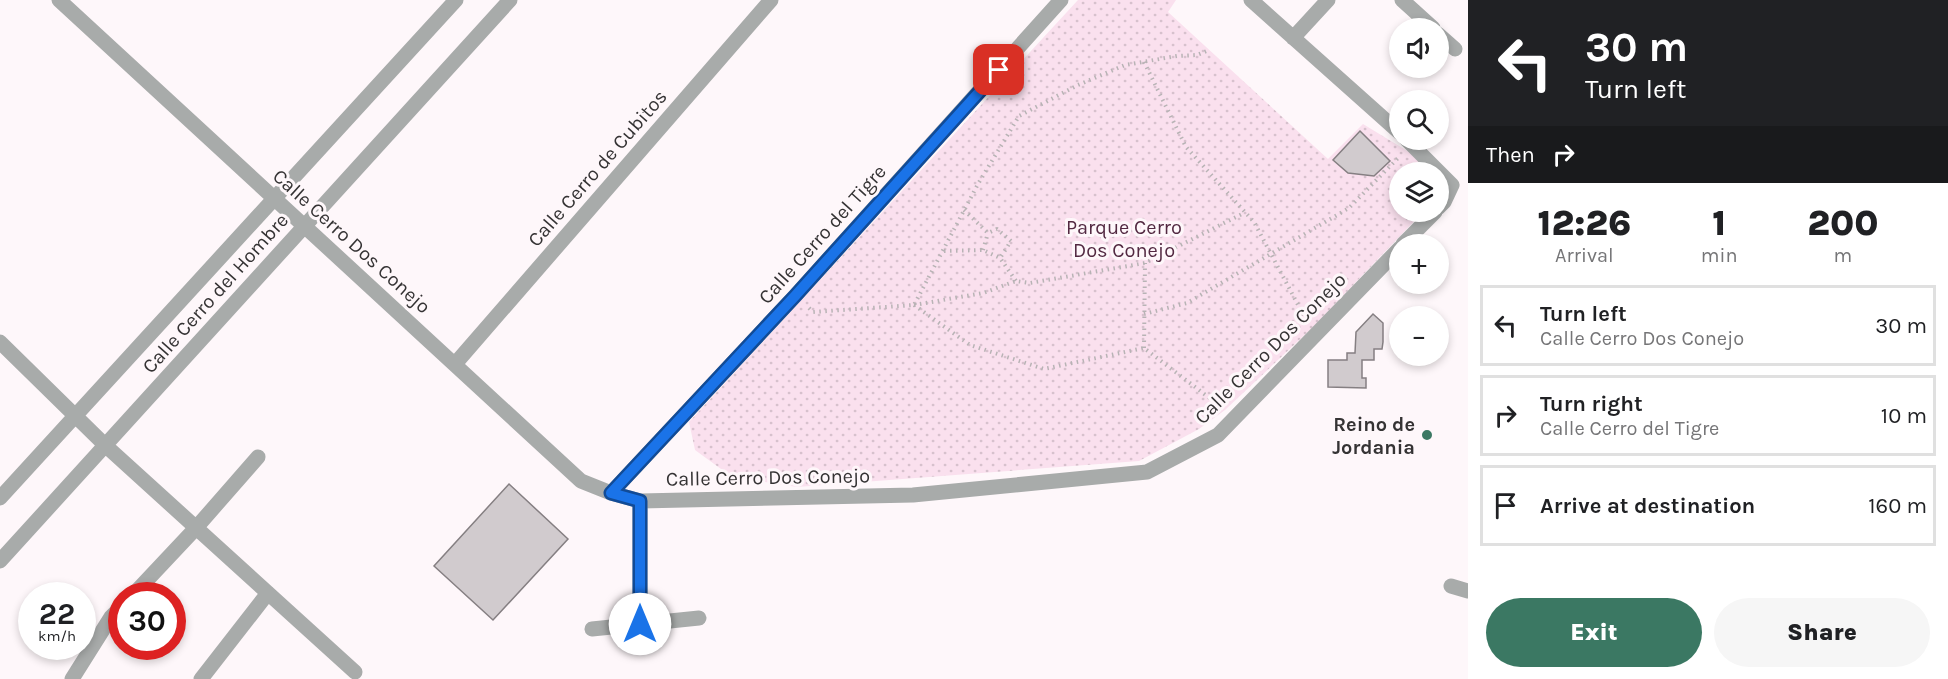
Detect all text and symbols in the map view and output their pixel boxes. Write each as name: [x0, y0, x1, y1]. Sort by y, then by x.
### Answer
map controls: [1389, 18, 1449, 366]
button: sound: [1389, 18, 1449, 78]
text: 30 m: [1585, 22, 1688, 72]
icon: left: [1486, 24, 1564, 102]
pin: [973, 44, 1024, 95]
icon: arrive: [982, 53, 1015, 86]
text: Turn left: [1585, 73, 1686, 105]
street label: Calle Cerro de Cubitos: [523, 85, 672, 251]
button: search: [1389, 90, 1449, 150]
icon: right: [1547, 138, 1580, 171]
text: Then: [1486, 142, 1535, 168]
street label: Calle Cerro del Tigre: [754, 160, 891, 309]
button: layers: [1389, 162, 1449, 222]
street label: Calle Cerro Dos Conejo: [268, 164, 435, 318]
text: 12:26: [1538, 202, 1631, 244]
text: 1: [1712, 202, 1726, 244]
text: 200: [1807, 202, 1878, 244]
street label: Calle Cerro del Hombre: [138, 209, 293, 378]
park label: Parque Cerro Dos Conejo: [1066, 216, 1182, 262]
button: +: [1389, 234, 1449, 294]
text: Arrival: [1555, 244, 1614, 267]
text: min: [1701, 244, 1738, 267]
text: m: [1833, 244, 1852, 267]
street label: Calle Cerro Dos Conejo: [1190, 268, 1351, 429]
text: Turn left: [1540, 301, 1627, 327]
button: −: [1389, 306, 1449, 366]
icon: left: [1489, 309, 1522, 342]
text: 30 m: [1875, 313, 1927, 339]
text: Calle Cerro Dos Conejo: [1540, 327, 1744, 350]
text: Turn right: [1540, 391, 1643, 417]
icon: right: [1489, 399, 1522, 432]
text: 10 m: [1881, 403, 1927, 429]
place label: Reino de Jordania: [1332, 413, 1415, 459]
text: Calle Cerro del Tigre: [1540, 417, 1719, 440]
marker: Reino de Jordania: [1420, 428, 1434, 442]
street label: Calle Cerro Dos Conejo: [666, 464, 870, 491]
icon: arrive: [1489, 489, 1522, 522]
text: Arrive at destination: [1540, 493, 1755, 519]
text: 160 m: [1868, 493, 1927, 519]
speed limit sign: 30: [108, 582, 186, 660]
position arrow: [608, 592, 672, 656]
text: 22: [39, 596, 75, 632]
button: Exit: [1486, 598, 1702, 667]
button: Share: [1714, 598, 1930, 667]
text: km/h: [38, 627, 76, 645]

